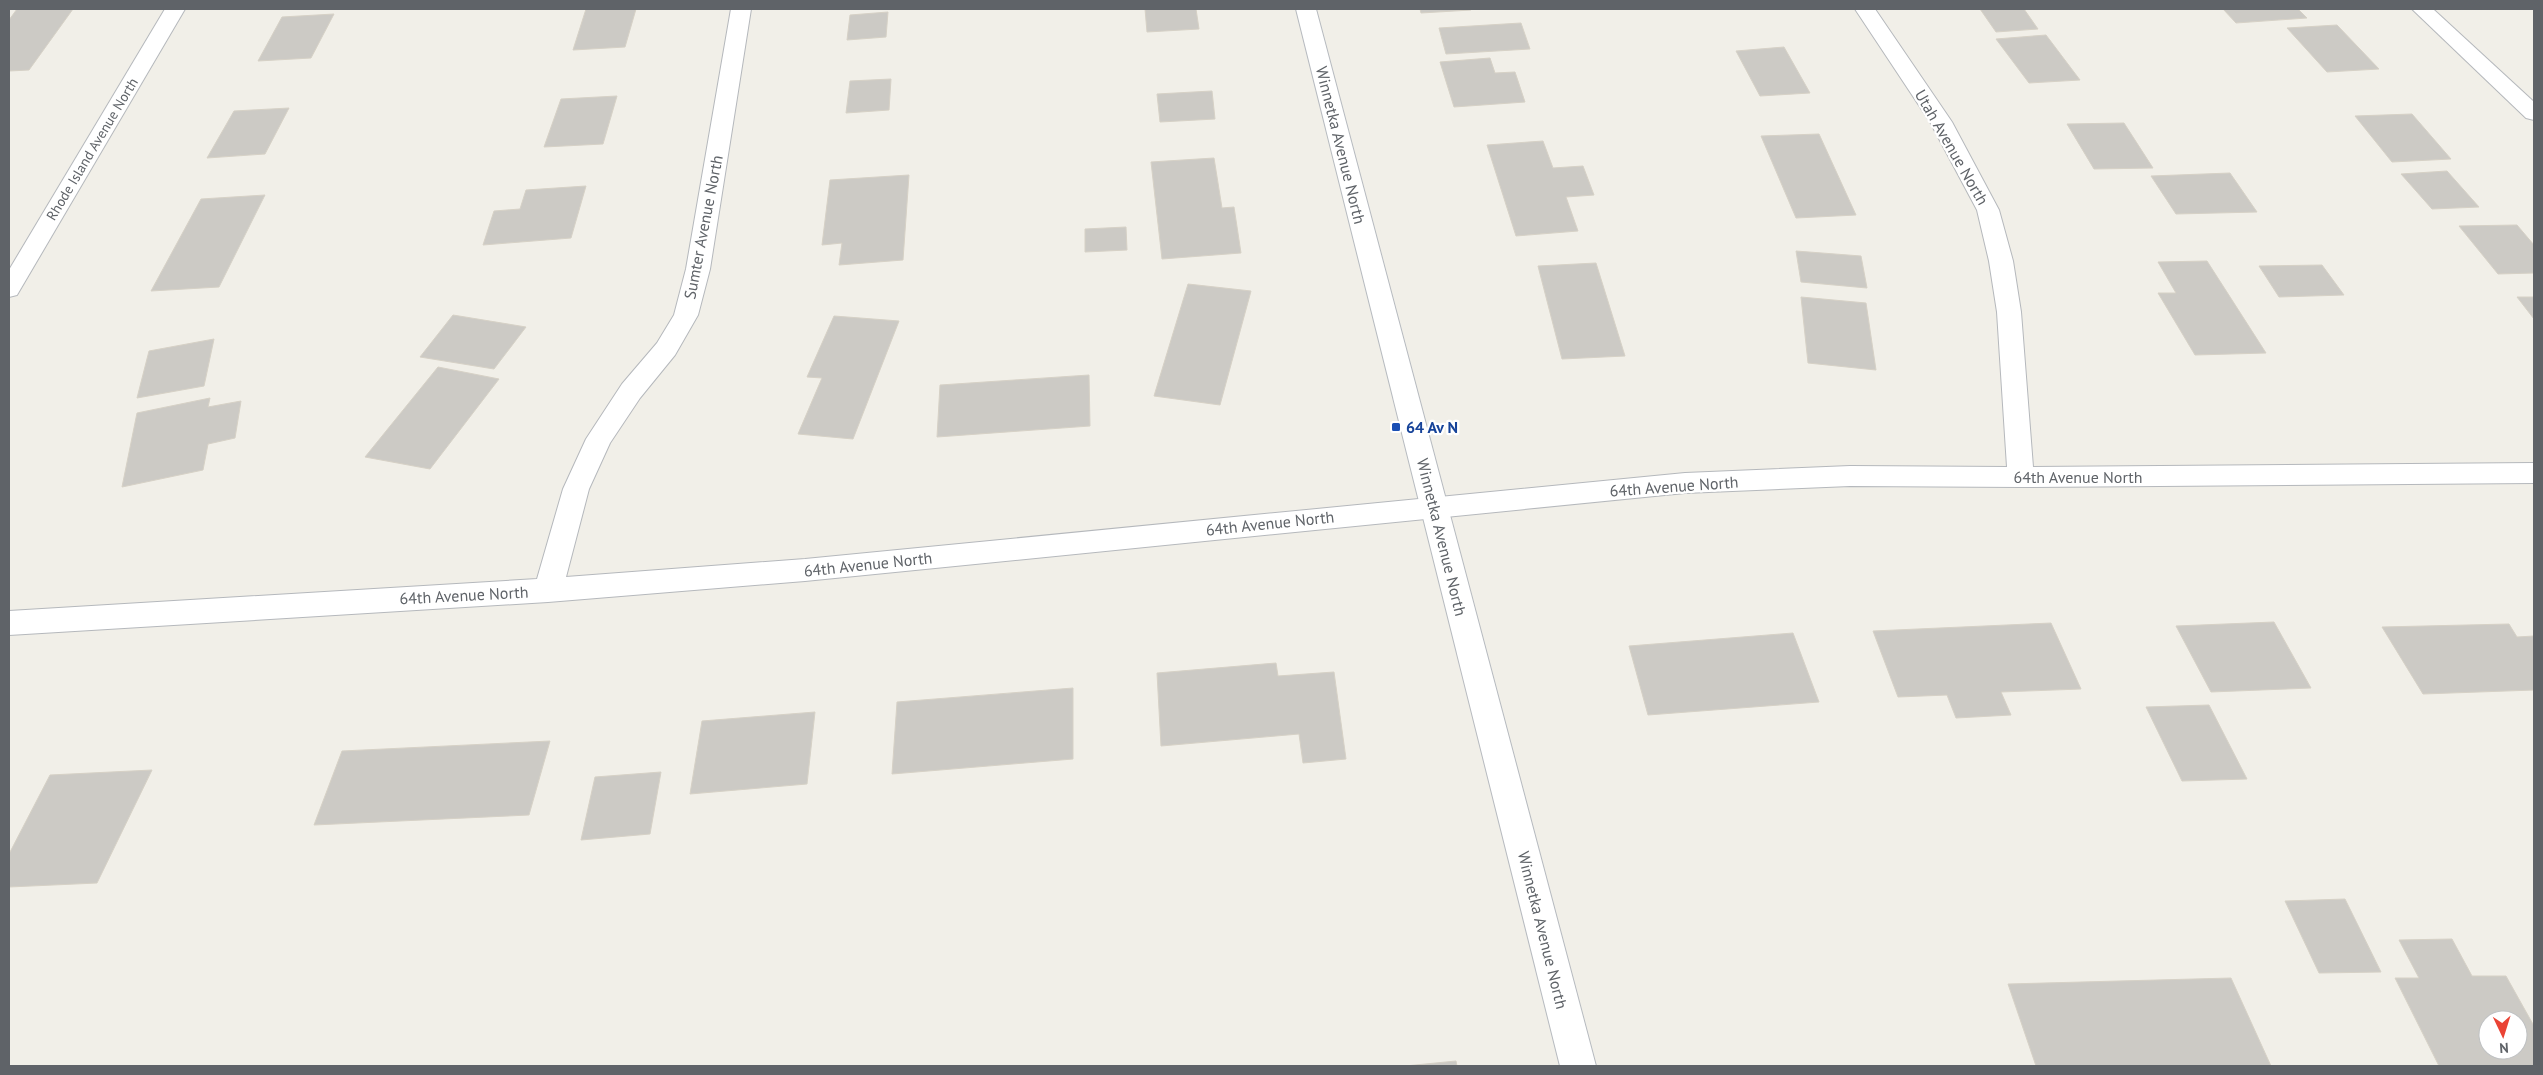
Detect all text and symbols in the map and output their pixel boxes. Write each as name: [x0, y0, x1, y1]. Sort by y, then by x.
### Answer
street label: Winnetka Avenue North: [1312, 64, 1370, 226]
street label: Rhode Island Avenue North: [42, 74, 142, 224]
street label: Utah Avenue North: [1911, 86, 1993, 208]
street label: Sumter Avenue North: [679, 153, 727, 301]
place label: 64 Av N: [1406, 417, 1458, 437]
marker: 64 Av N: [1390, 421, 1402, 433]
street label: Winnetka Avenue North: [1413, 456, 1471, 618]
street label: 64th Avenue North: [2013, 467, 2143, 487]
street label: 64th Avenue North: [1609, 472, 1739, 500]
street label: 64th Avenue North: [1205, 506, 1335, 540]
street label: 64th Avenue North: [803, 547, 933, 581]
street label: 64th Avenue North: [399, 582, 529, 608]
street label: Winnetka Avenue North: [1514, 849, 1572, 1011]
north arrow: [2478, 1010, 2528, 1060]
text: N: [2499, 1039, 2509, 1057]

